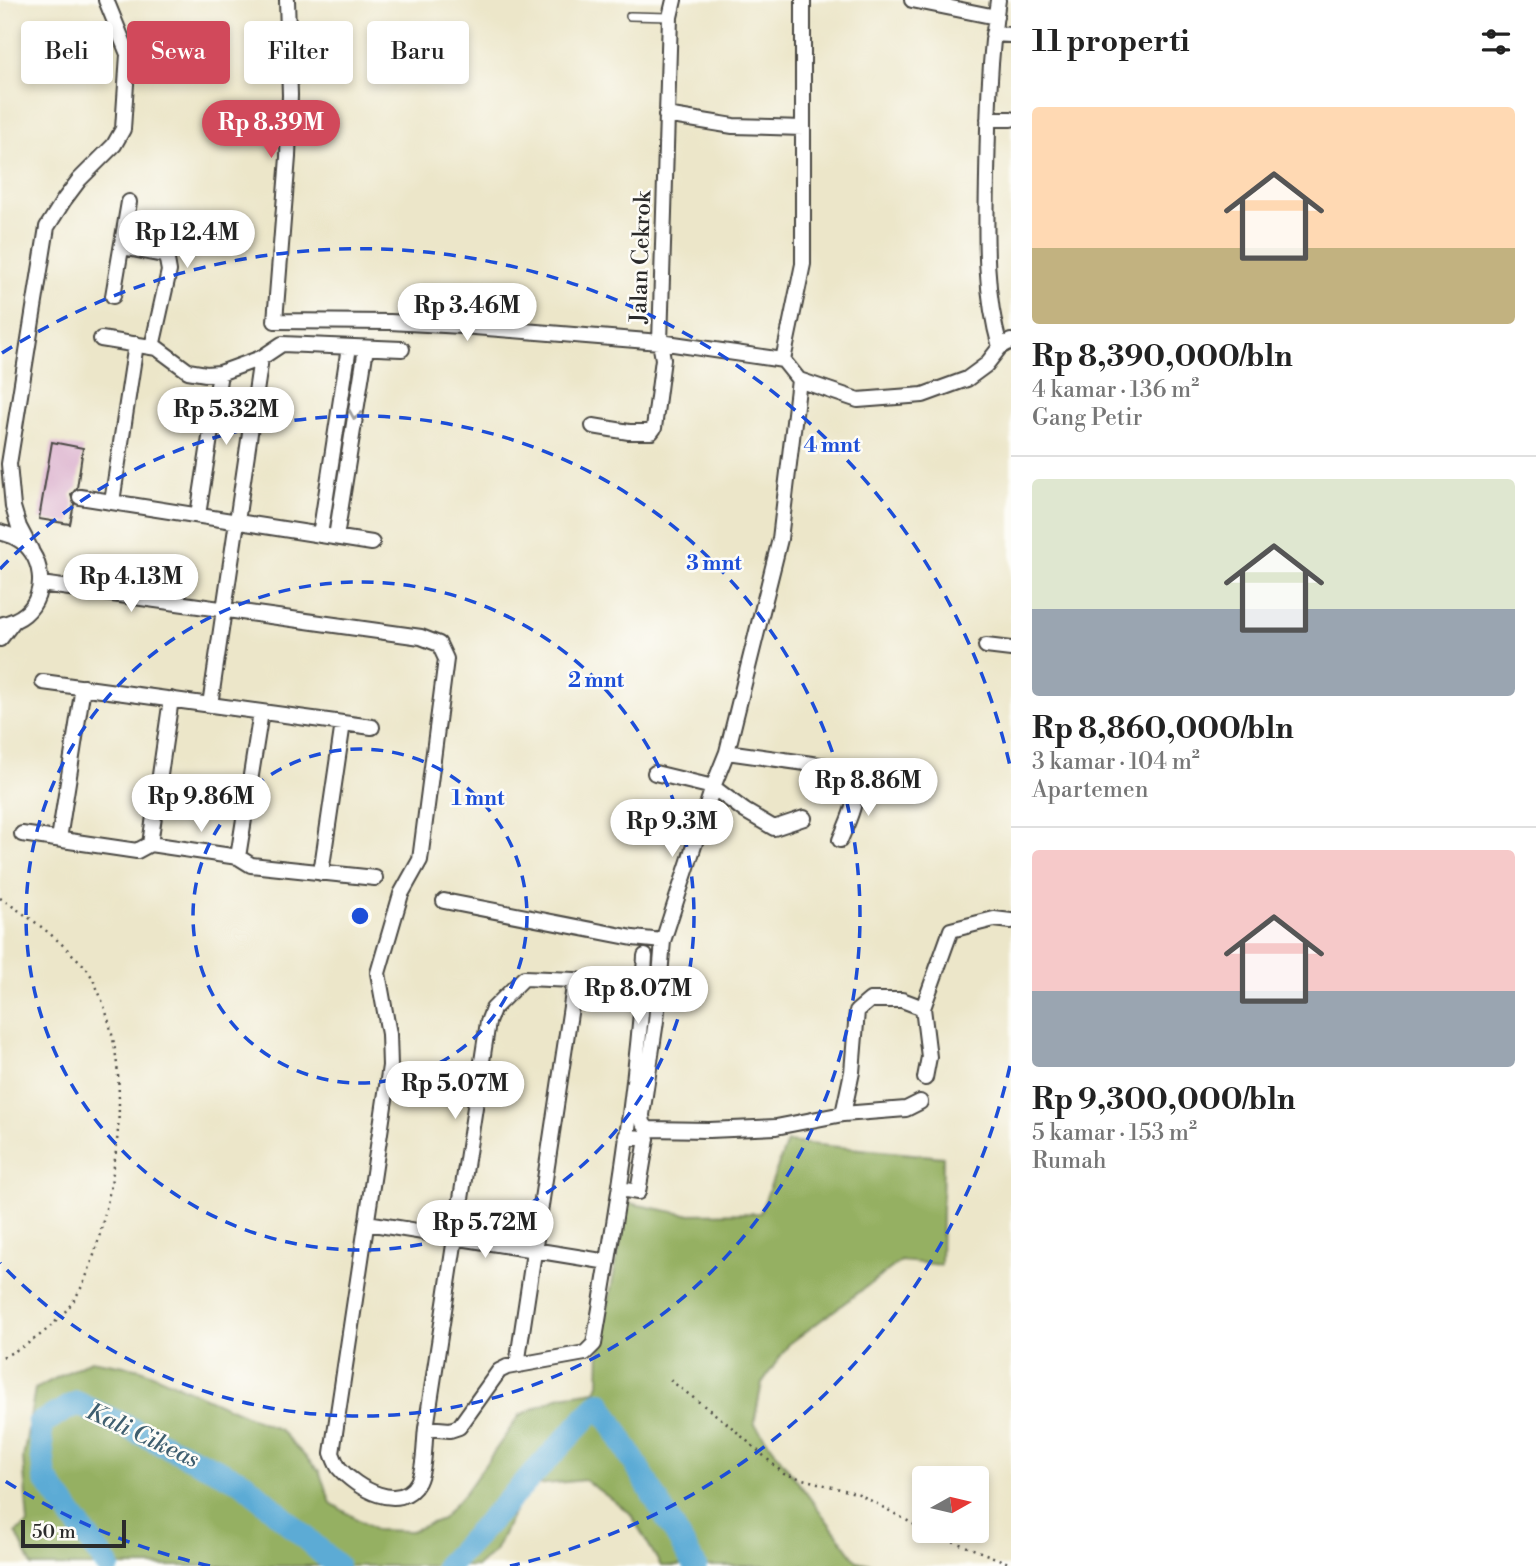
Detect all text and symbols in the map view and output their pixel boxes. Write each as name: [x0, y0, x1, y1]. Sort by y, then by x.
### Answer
chip: Beli: [21, 21, 113, 84]
chip: Sewa: [127, 21, 230, 84]
chip: Filter: [244, 21, 353, 84]
chip: Baru: [367, 21, 469, 84]
text: 11 properti: [1032, 23, 1189, 61]
icon: filters: [1477, 23, 1515, 61]
pin: Rp 8.39M: [199, 100, 343, 160]
text: Rp 8.39M: [218, 109, 324, 137]
icon: home: [1211, 153, 1337, 279]
street label: Jalan Cekrok: [625, 189, 657, 325]
pin: Rp 12.4M: [115, 210, 259, 270]
text: Rp 12.4M: [135, 219, 239, 247]
pin: Rp 3.46M: [395, 284, 539, 343]
text: Rp 3.46M: [414, 292, 520, 320]
text: Rp 8,390,000/bln: [1032, 338, 1293, 376]
text: 4 kamar · 136 m²: [1032, 376, 1199, 404]
pin: Rp 5.32M: [154, 388, 298, 447]
text: Rp 5.32M: [173, 396, 279, 424]
text: Gang Petir: [1032, 404, 1143, 432]
one-way arrow: [348, 409, 363, 421]
text: 4 mnt: [804, 433, 861, 459]
icon: home: [1211, 525, 1337, 651]
text: 3 mnt: [686, 551, 742, 577]
pin: Rp 4.13M: [59, 554, 203, 614]
text: Rp 4.13M: [79, 563, 183, 591]
text: 2 mnt: [568, 668, 625, 694]
text: Rp 8,860,000/bln: [1032, 710, 1294, 748]
text: 3 kamar · 104 m²: [1032, 748, 1200, 776]
pin: Rp 8.86M: [796, 758, 940, 818]
text: Rp 8.86M: [815, 767, 921, 795]
pin: Rp 9.86M: [129, 774, 273, 834]
text: Apartemen: [1032, 776, 1148, 804]
text: Rp 9.86M: [148, 783, 254, 811]
text: 1 mnt: [452, 786, 505, 812]
pin: Rp 9.3M: [607, 800, 737, 859]
text: Rp 9.3M: [626, 808, 718, 836]
icon: home: [1211, 896, 1337, 1022]
centre of rings: [348, 904, 372, 928]
pin: Rp 8.07M: [566, 967, 710, 1026]
text: Rp 8.07M: [584, 975, 692, 1003]
pin: Rp 5.07M: [383, 1062, 527, 1121]
text: Rp 5.07M: [401, 1070, 509, 1098]
text: Rp 9,300,000/bln: [1032, 1081, 1295, 1119]
text: 5 kamar · 153 m²: [1032, 1119, 1197, 1147]
text: Rumah: [1032, 1147, 1107, 1175]
pin: Rp 5.72M: [413, 1200, 557, 1260]
text: Rp 5.72M: [433, 1209, 537, 1237]
water label: Kali Cikeas: [81, 1397, 204, 1475]
north arrow: [912, 1466, 989, 1544]
map controls: [912, 1466, 989, 1543]
scale bar: [21, 1517, 126, 1549]
text: 50 m: [32, 1520, 76, 1544]

